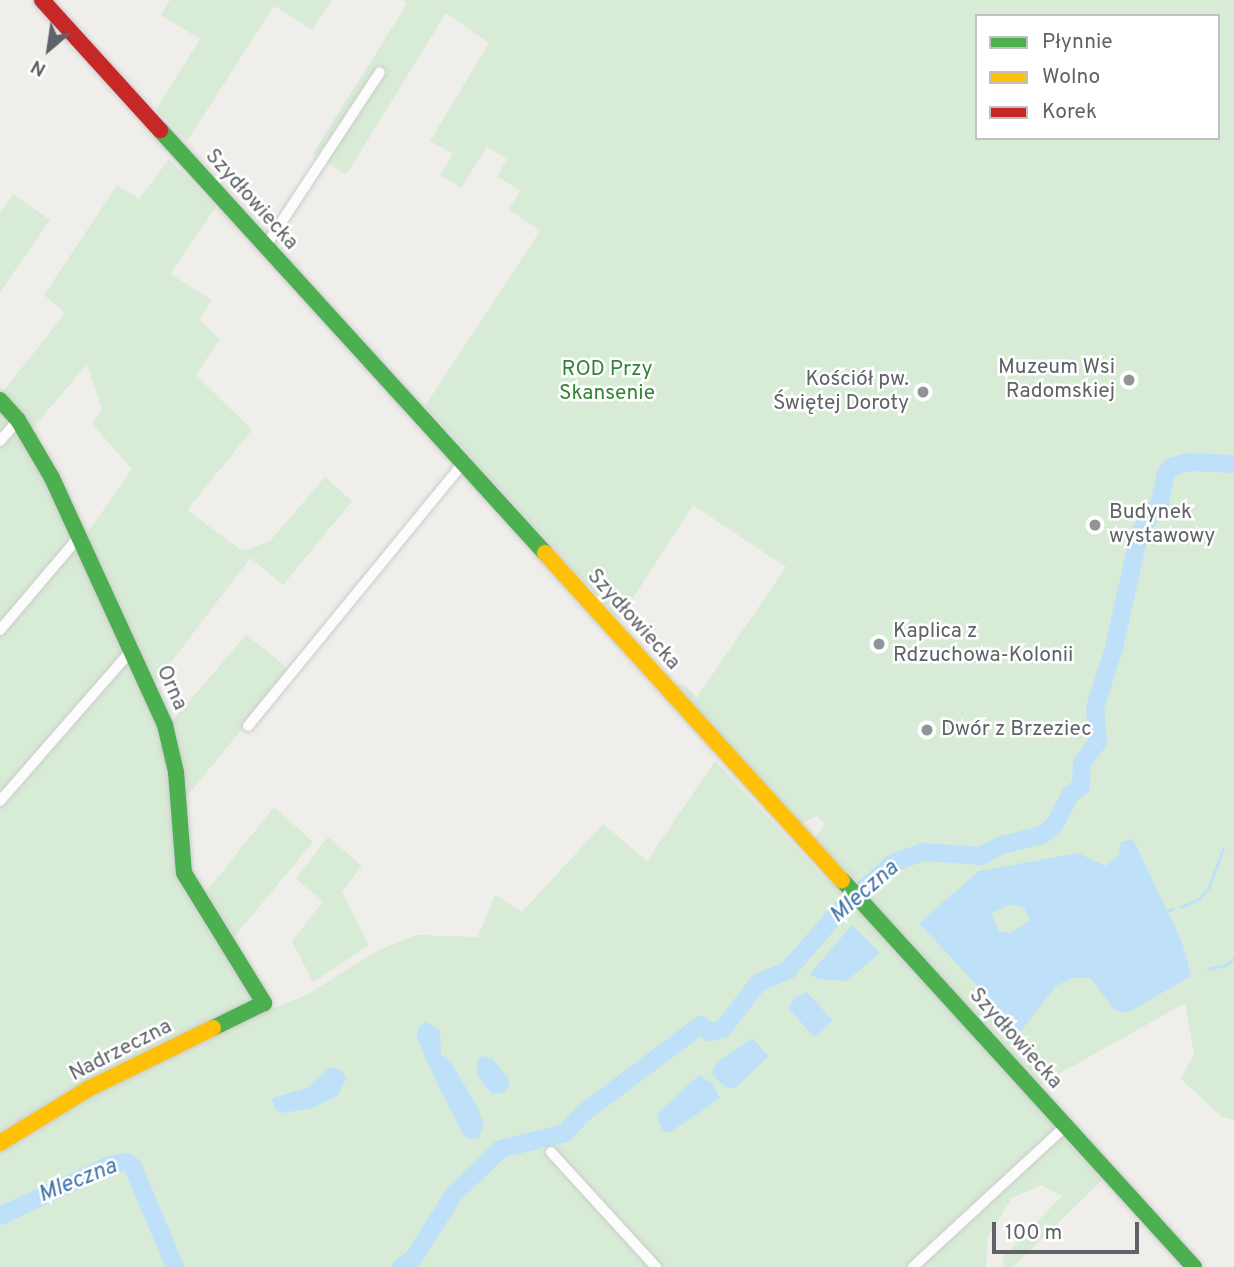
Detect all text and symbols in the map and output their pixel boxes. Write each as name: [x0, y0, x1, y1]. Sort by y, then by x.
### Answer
north arrow: [14, 14, 84, 84]
legend: [975, 14, 1220, 140]
text: Płynnie: [1042, 29, 1113, 56]
text: N: [27, 54, 51, 81]
text: Wolno: [1042, 64, 1100, 91]
text: Korek: [1042, 99, 1097, 126]
street label: Szydłowiecka: [199, 144, 303, 256]
place label: Muzeum Wsi Radomskiej: [998, 355, 1115, 405]
park label: ROD Przy Skansenie: [559, 357, 655, 407]
place label: Kościół pw. Świętej Doroty: [773, 367, 909, 417]
marker: Muzeum Wsi Radomskiej: [1121, 372, 1137, 388]
marker: Kościół pw. Świętej Doroty: [915, 384, 931, 400]
place label: Budynek wystawowy: [1109, 500, 1215, 550]
marker: Budynek wystawowy: [1087, 517, 1103, 533]
street label: Szydłowiecka: [581, 564, 685, 676]
place label: Kaplica z Rdzuchowa-Kolonii: [893, 619, 1073, 669]
marker: Kaplica z Rdzuchowa-Kolonii: [871, 636, 887, 652]
street label: Orna: [150, 662, 192, 714]
place label: Dwór z Brzeziec: [941, 717, 1092, 743]
marker: Dwór z Brzeziec: [919, 722, 935, 738]
water label: Mleczna: [825, 856, 905, 930]
street label: Szydłowiecka: [963, 983, 1067, 1095]
street label: Nadrzeczna: [66, 1015, 176, 1087]
water label: Mleczna: [35, 1154, 121, 1210]
scale bar: [996, 1208, 1143, 1252]
text: 100 m: [1005, 1220, 1062, 1247]

